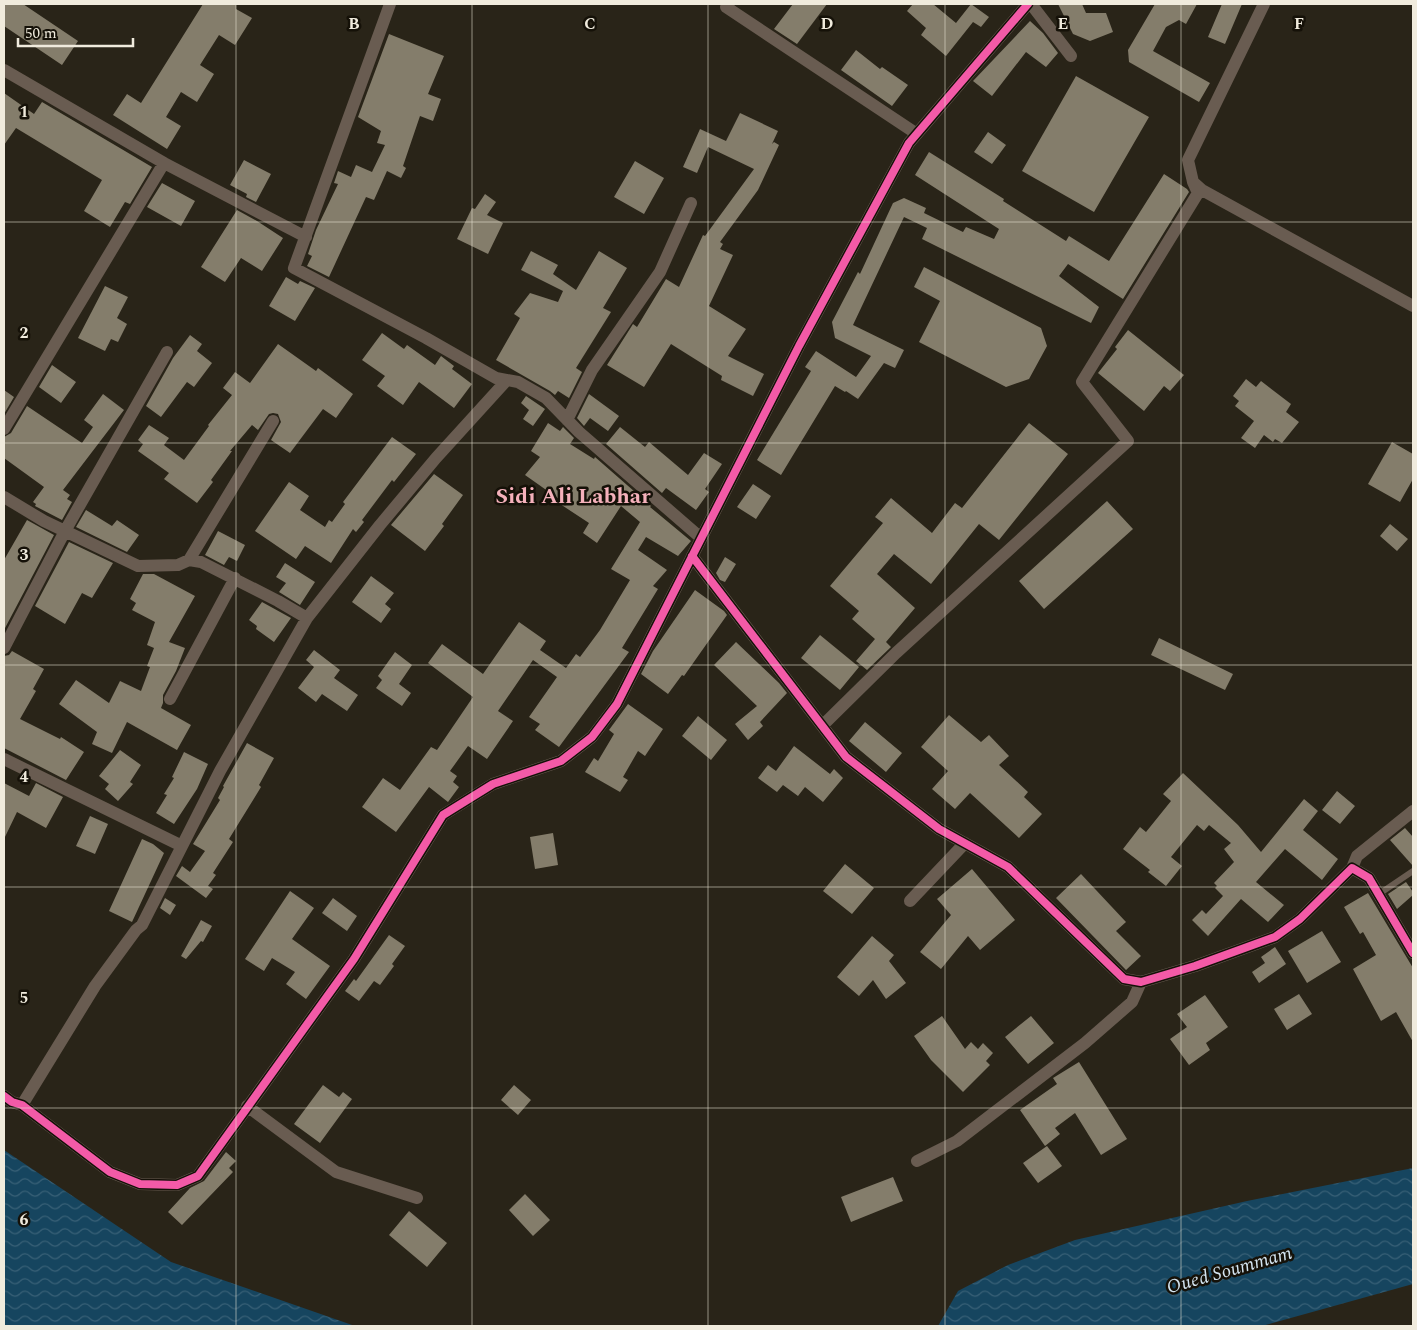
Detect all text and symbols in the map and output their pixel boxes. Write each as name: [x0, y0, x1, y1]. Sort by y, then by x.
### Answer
text: B: [348, 12, 360, 36]
text: C: [584, 12, 596, 36]
text: D: [821, 12, 834, 36]
text: E: [1058, 12, 1068, 36]
text: F: [1294, 12, 1304, 36]
scale bar: [18, 15, 132, 47]
text: 50 m: [25, 22, 57, 45]
text: 1: [20, 100, 28, 124]
text: 2: [20, 321, 29, 345]
district label: Sidi Ali Labhar: [495, 480, 651, 513]
text: 3: [20, 543, 29, 567]
text: 4: [20, 765, 29, 789]
text: 5: [20, 986, 28, 1010]
text: 6: [20, 1208, 29, 1232]
water label: Oued Soummam: [1163, 1239, 1296, 1302]

